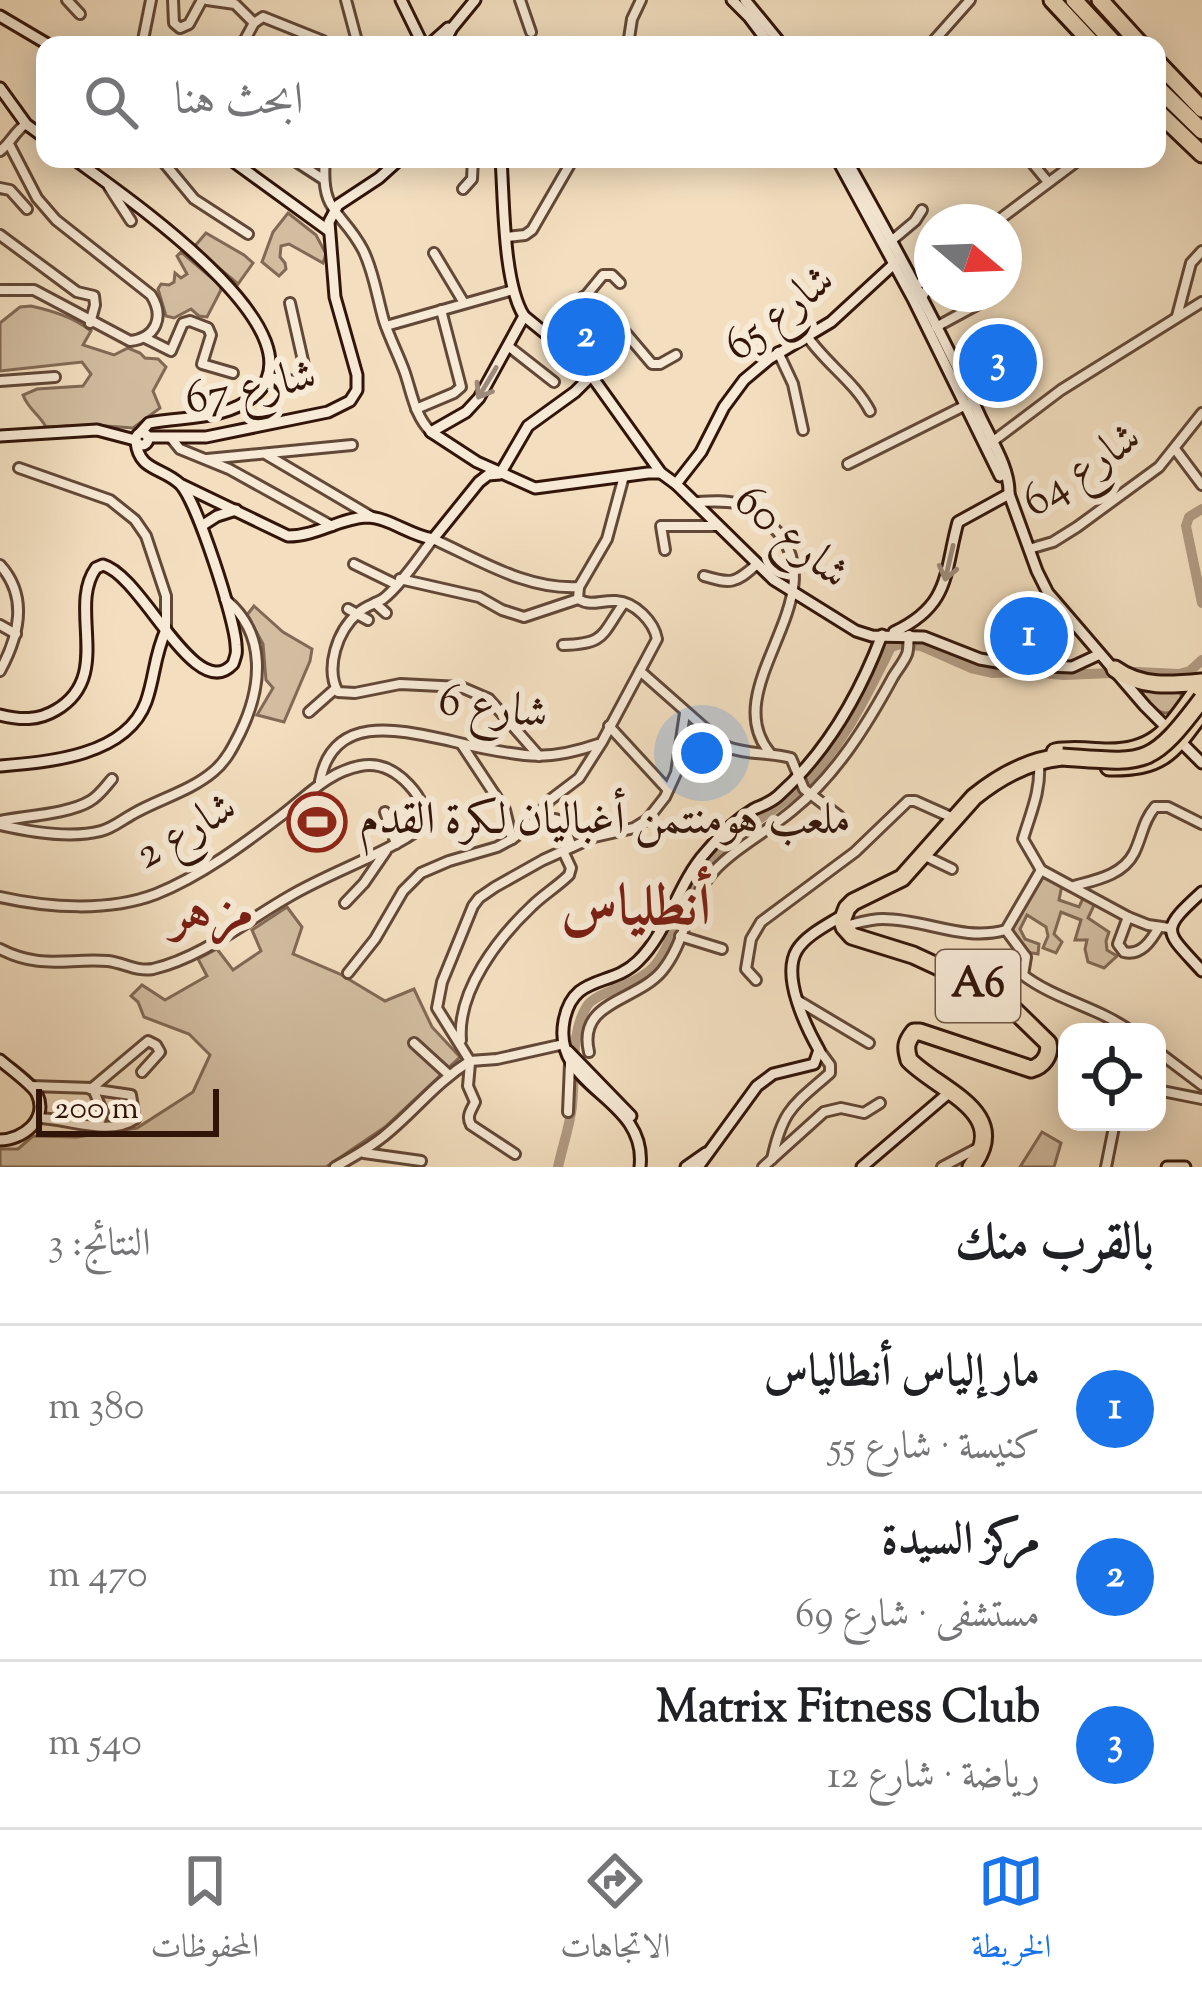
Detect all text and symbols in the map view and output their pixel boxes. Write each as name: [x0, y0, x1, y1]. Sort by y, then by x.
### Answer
search box: [36, 36, 1166, 168]
icon: search: [78, 69, 144, 135]
text: ابحث هنا: [174, 70, 304, 135]
north arrow: [914, 204, 1022, 312]
street label: شارع 65: [712, 251, 850, 379]
pin: 2: [547, 292, 625, 382]
pin: 3: [959, 318, 1037, 408]
street label: شارع 67: [180, 345, 322, 435]
one-way arrow: [474, 365, 498, 400]
street label: شارع 64: [1010, 408, 1156, 536]
street label: شارع 60: [718, 471, 862, 607]
one-way arrow: [937, 543, 960, 581]
pin: 1: [990, 591, 1068, 681]
street label: شارع 6: [434, 670, 552, 750]
your location: [672, 723, 732, 783]
street label: شارع 2: [124, 778, 250, 888]
place label: ملعب هومنتمن أغباليان لكرة القدم: [359, 787, 851, 857]
sports icon: ملعب هومنتمن أغباليان لكرة القدم: [286, 791, 348, 853]
district label: أنطلياس: [561, 865, 712, 951]
district label: مزهر: [166, 878, 253, 951]
road number: A6: [936, 950, 1020, 1022]
map controls: [1058, 1023, 1166, 1131]
button: locate: [1058, 1023, 1166, 1131]
scale bar: [36, 1083, 219, 1136]
text: 200 m: [54, 1086, 139, 1134]
text: بالقرب منك: [955, 1209, 1154, 1282]
text: النتائج: 3: [48, 1218, 151, 1274]
text: مار إلياس أنطالياس: [764, 1342, 1040, 1407]
text: 380 m: [48, 1381, 144, 1437]
text: 1: [1108, 1381, 1122, 1437]
text: كنيسة · شارع 55: [829, 1421, 1040, 1477]
text: مركز السيدة: [881, 1510, 1040, 1575]
text: 470 m: [48, 1549, 148, 1605]
text: 2: [1106, 1549, 1124, 1605]
text: مستشفى · شارع 69: [795, 1589, 1040, 1645]
text: Matrix Fitness Club: [656, 1678, 1040, 1743]
text: 540 m: [48, 1717, 142, 1773]
text: 3: [1107, 1717, 1123, 1773]
text: رياضة · شارع 12: [827, 1750, 1040, 1806]
tab: المحفوظات: [150, 1848, 259, 1978]
tab: الاتجاهات: [560, 1848, 670, 1978]
tab: الخريطة: [971, 1848, 1052, 1978]

